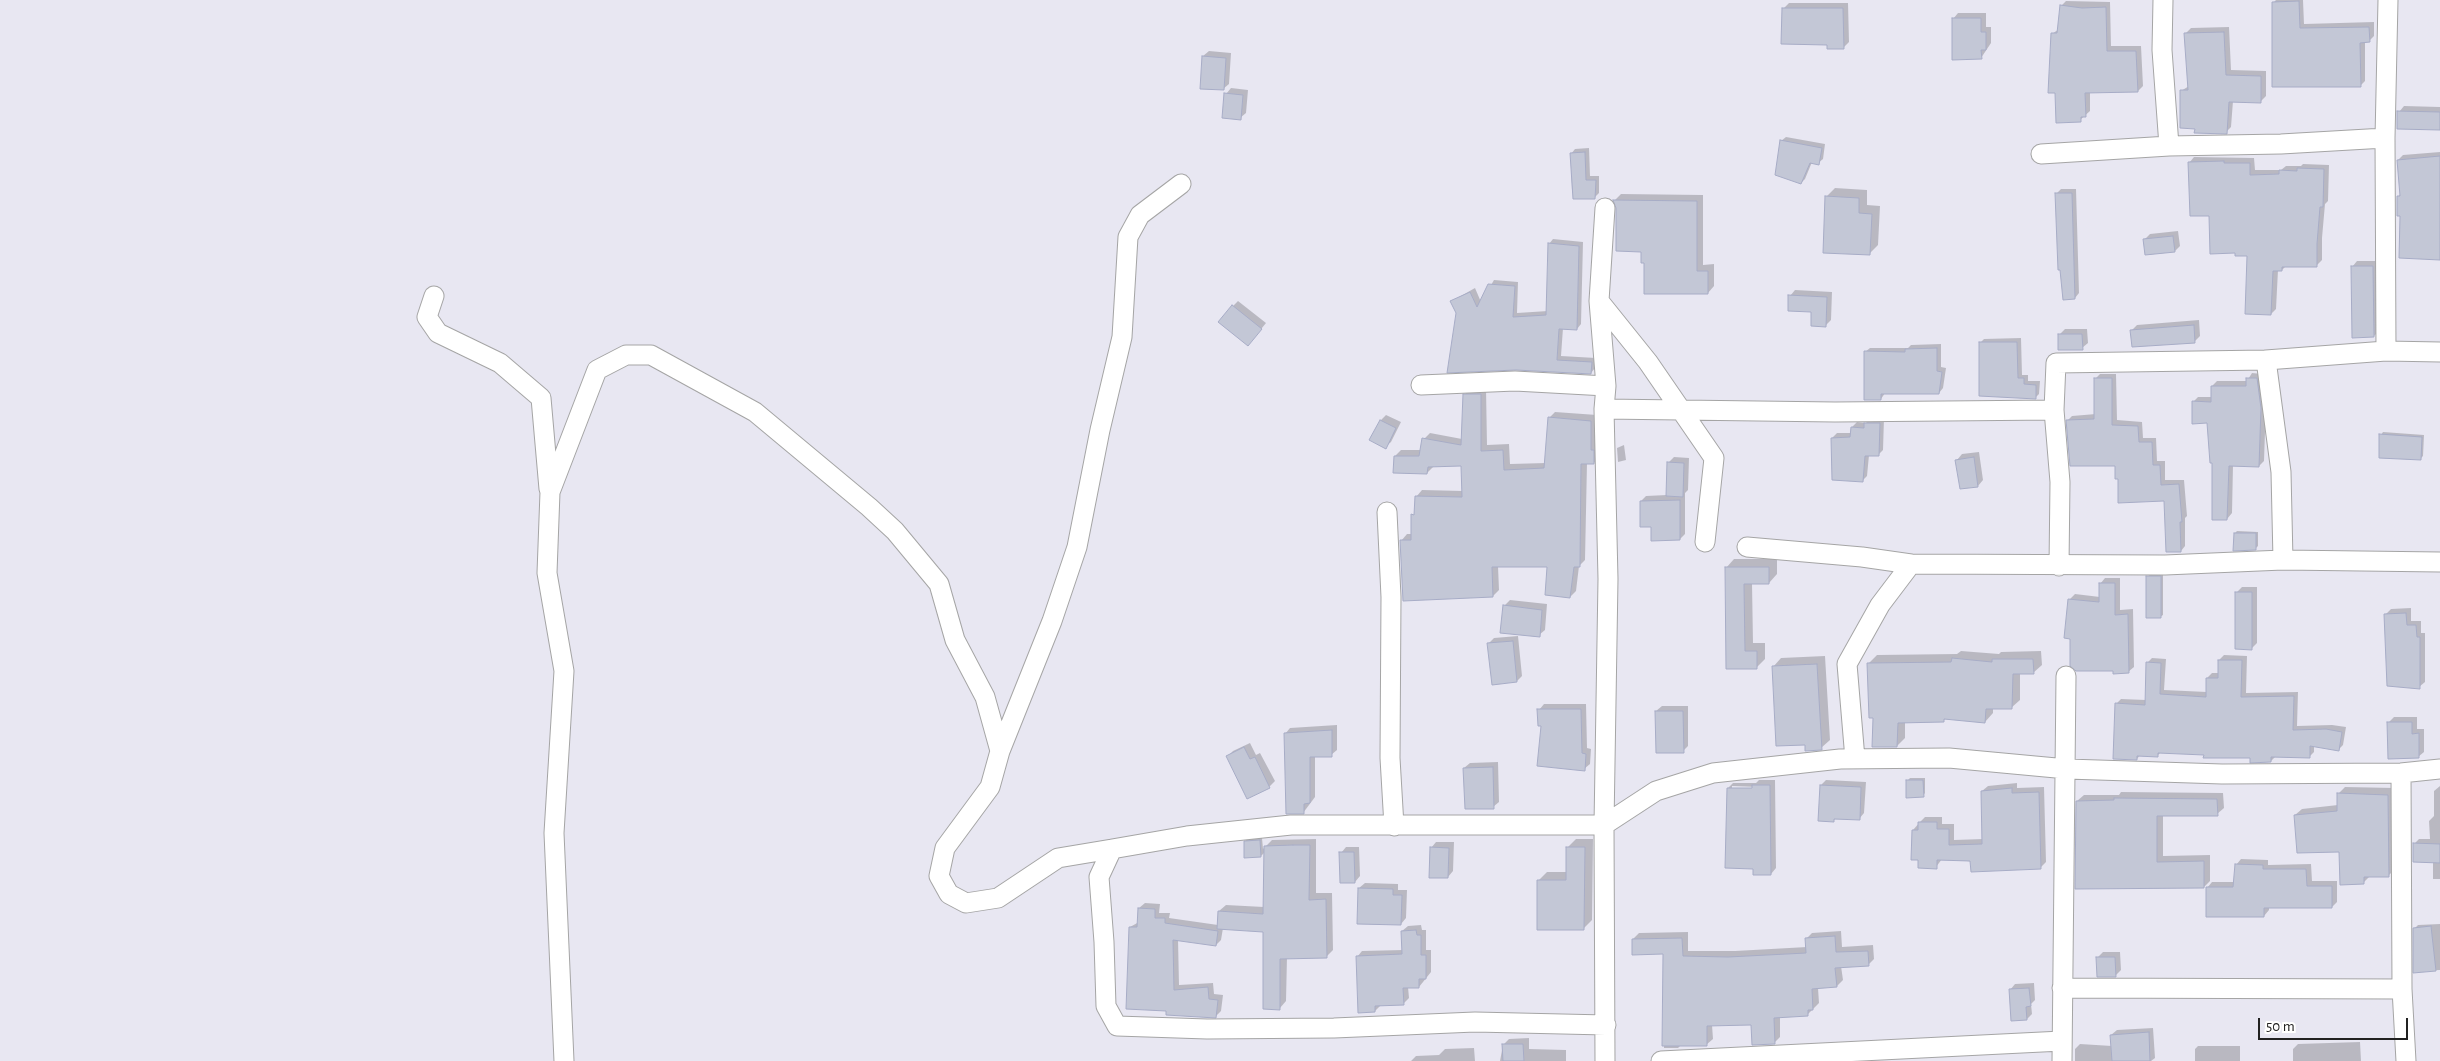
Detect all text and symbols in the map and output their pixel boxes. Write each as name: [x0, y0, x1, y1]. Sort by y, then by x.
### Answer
scale bar: [2260, 1008, 2410, 1040]
text: 50 m: [2266, 1019, 2295, 1034]

